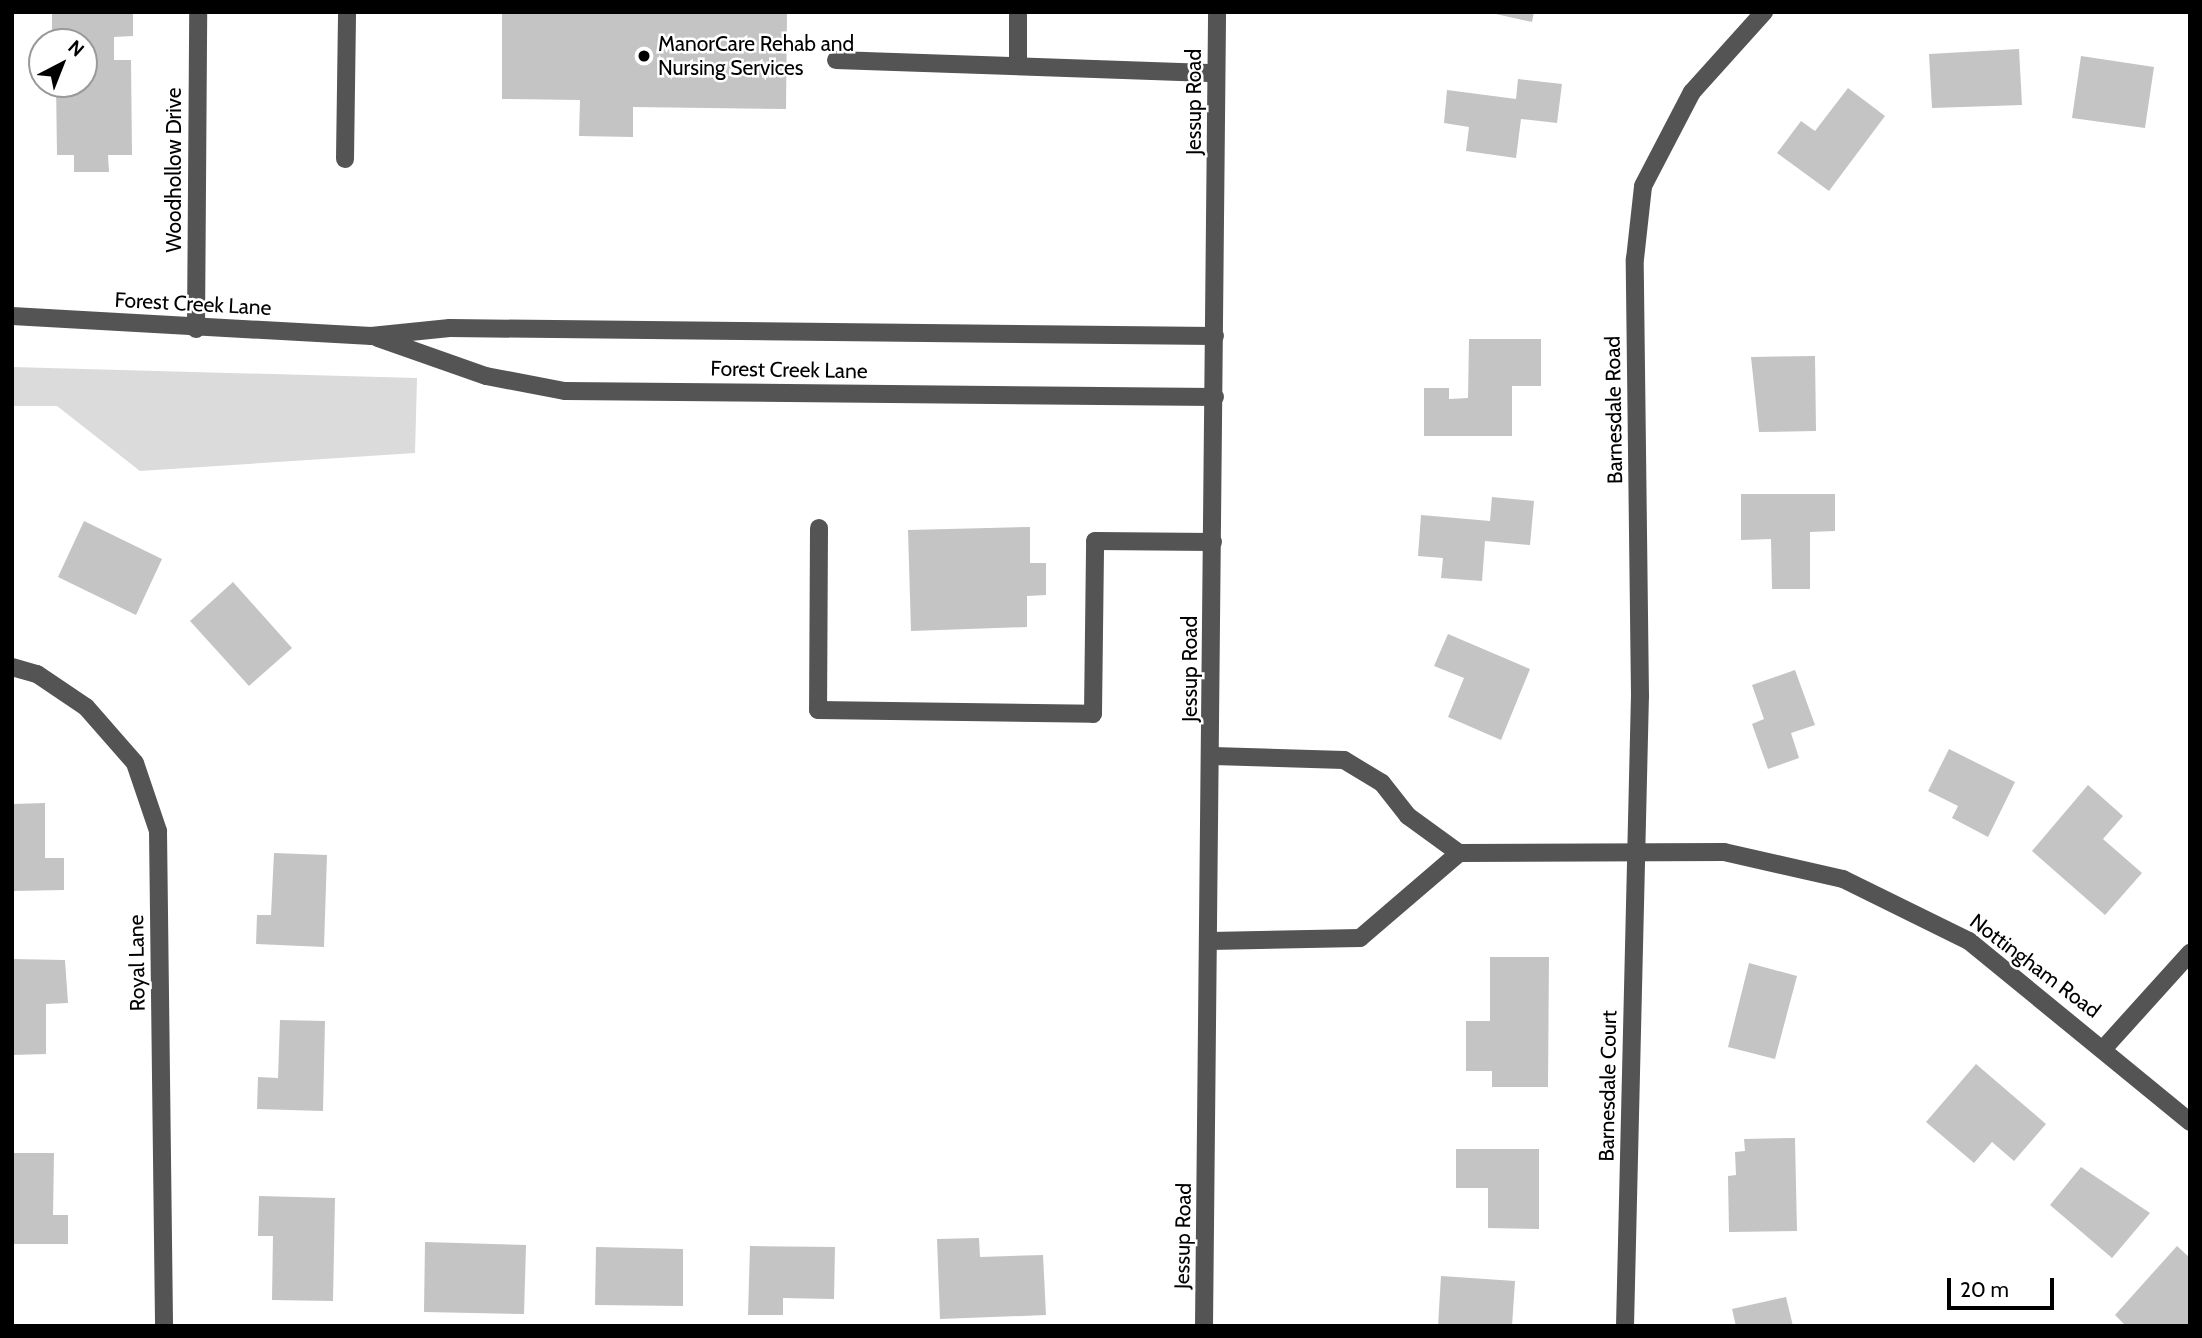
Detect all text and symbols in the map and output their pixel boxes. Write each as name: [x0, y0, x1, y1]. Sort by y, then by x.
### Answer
north arrow: [28, 28, 98, 98]
place label: ManorCare Rehab and Nursing Services: [658, 31, 854, 81]
text: N: [63, 35, 89, 62]
marker: ManorCare Rehab and Nursing Services: [636, 48, 652, 64]
street label: Jessup Road: [1181, 49, 1207, 155]
street label: Woodhollow Drive: [161, 87, 187, 253]
street label: Forest Creek Lane: [114, 287, 272, 321]
street label: Barnesdale Road: [1600, 336, 1628, 484]
street label: Forest Creek Lane: [710, 356, 868, 384]
street label: Jessup Road: [1177, 616, 1203, 722]
street label: Nottingham Road: [1965, 909, 2105, 1023]
street label: Royal Lane: [124, 914, 150, 1012]
street label: Barnesdale Court: [1594, 1010, 1622, 1162]
street label: Jessup Road: [1169, 1183, 1197, 1289]
scale bar: [1950, 1264, 2057, 1308]
text: 20 m: [1960, 1277, 2009, 1302]

